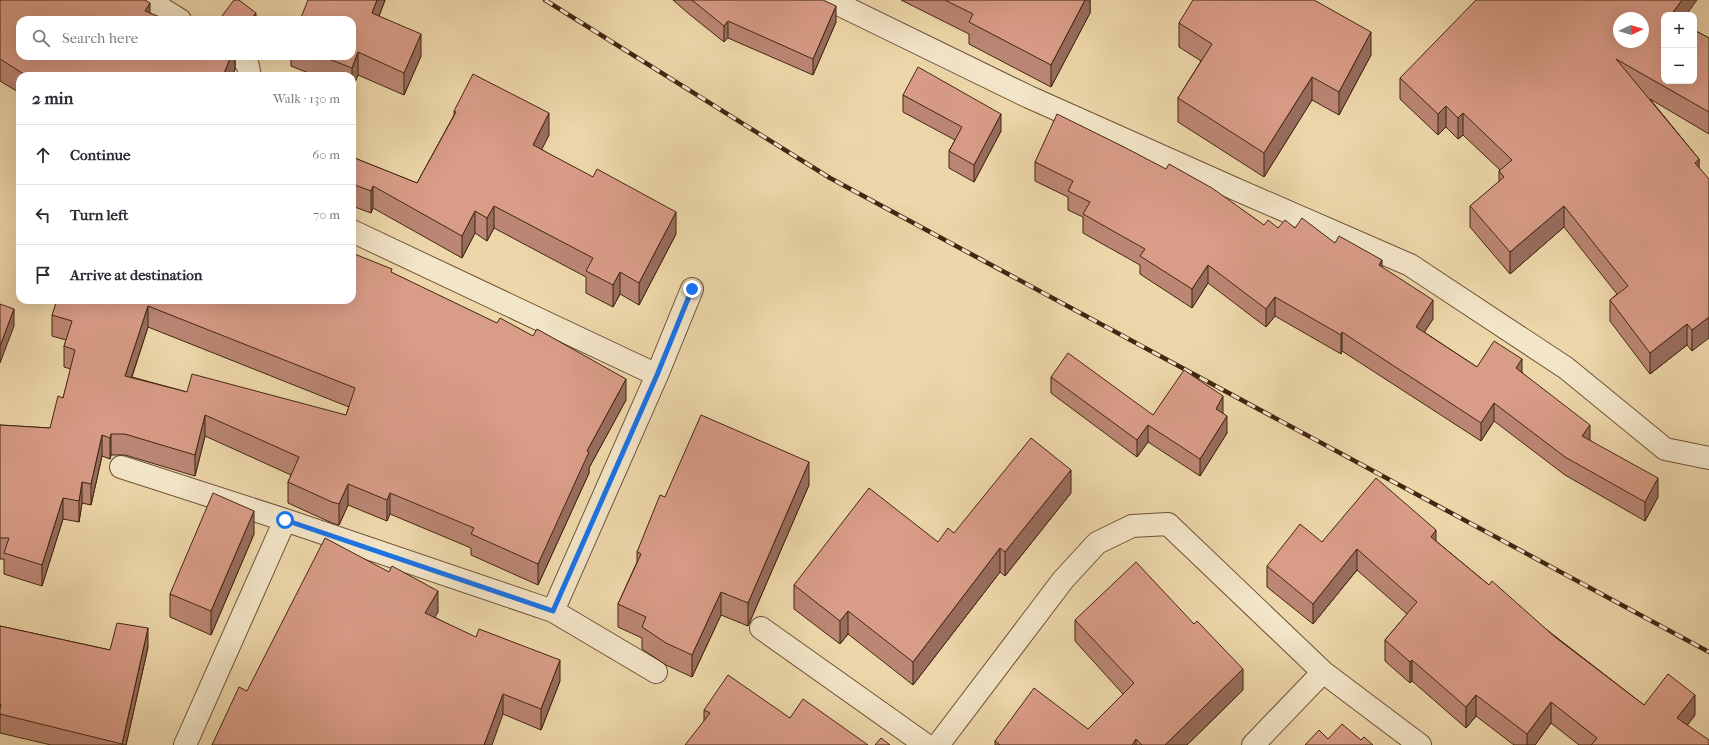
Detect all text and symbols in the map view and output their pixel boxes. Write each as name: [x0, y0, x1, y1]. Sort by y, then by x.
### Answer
north arrow: [1613, 12, 1649, 48]
map controls: [1661, 12, 1697, 84]
button: +: [1661, 12, 1697, 48]
search box: [16, 16, 356, 60]
icon: search: [30, 27, 52, 49]
text: Search here: [62, 29, 138, 47]
button: −: [1661, 48, 1697, 84]
text: 2 min: [32, 88, 73, 108]
text: Walk · 130 m: [273, 91, 340, 106]
icon: ahead: [32, 144, 54, 166]
text: Continue: [70, 146, 130, 164]
text: 60 m: [312, 147, 340, 162]
icon: left: [32, 204, 54, 226]
text: Turn left: [70, 206, 128, 224]
text: 70 m: [313, 207, 340, 222]
icon: arrive: [32, 264, 54, 286]
text: Arrive at destination: [70, 266, 202, 284]
route end: [683, 280, 701, 298]
route start: [276, 511, 294, 529]

